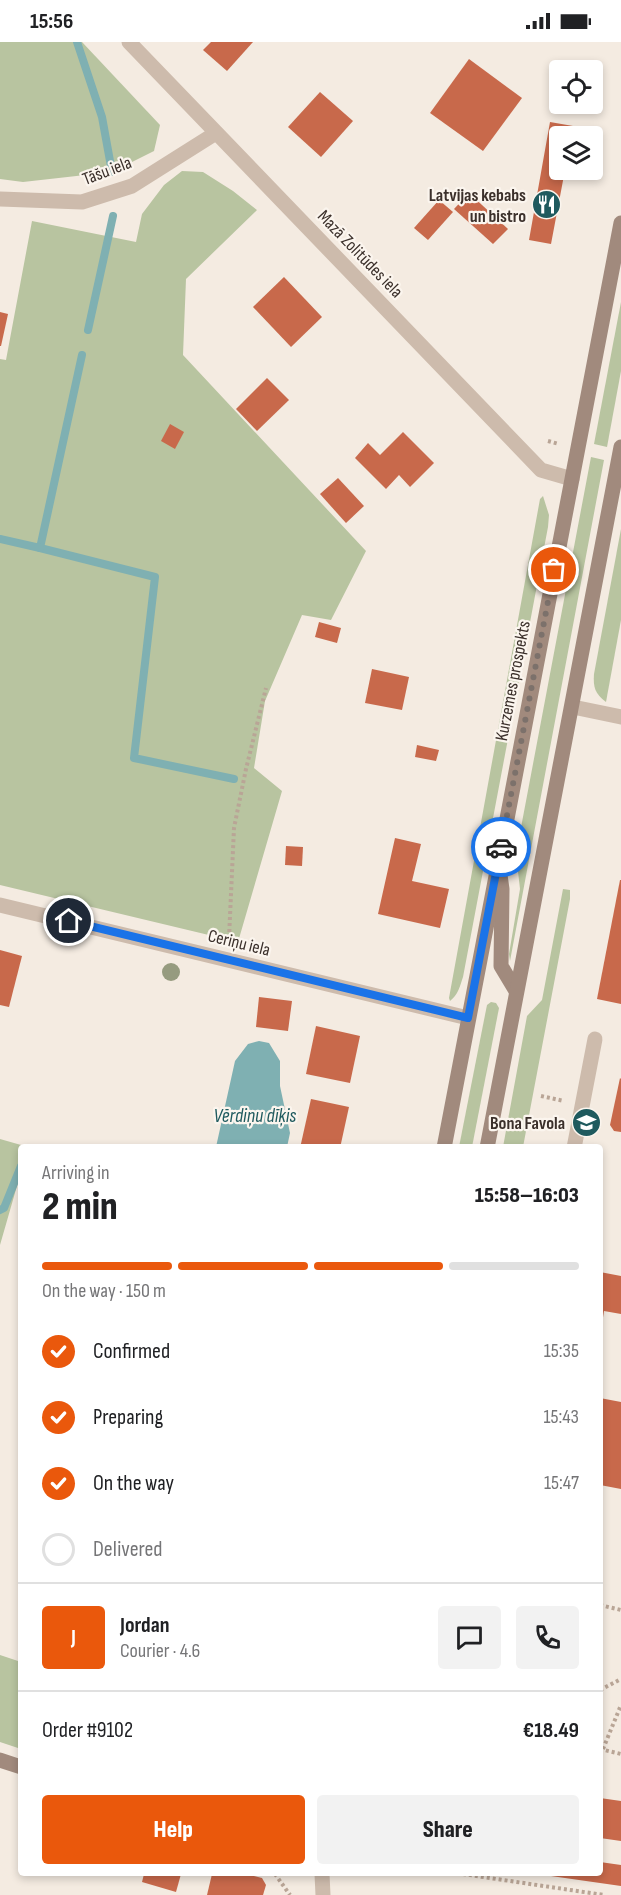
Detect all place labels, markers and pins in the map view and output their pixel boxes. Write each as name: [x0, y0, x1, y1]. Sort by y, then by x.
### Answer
place label: Latvijas kebabs un bistro: [429, 185, 526, 227]
restaurant icon: Latvijas kebabs un bistro: [531, 189, 563, 221]
pin: [528, 544, 579, 595]
pin: [43, 895, 94, 946]
school or university icon: Bona Favola: [570, 1107, 602, 1139]
place label: Bona Favola: [490, 1113, 565, 1134]

